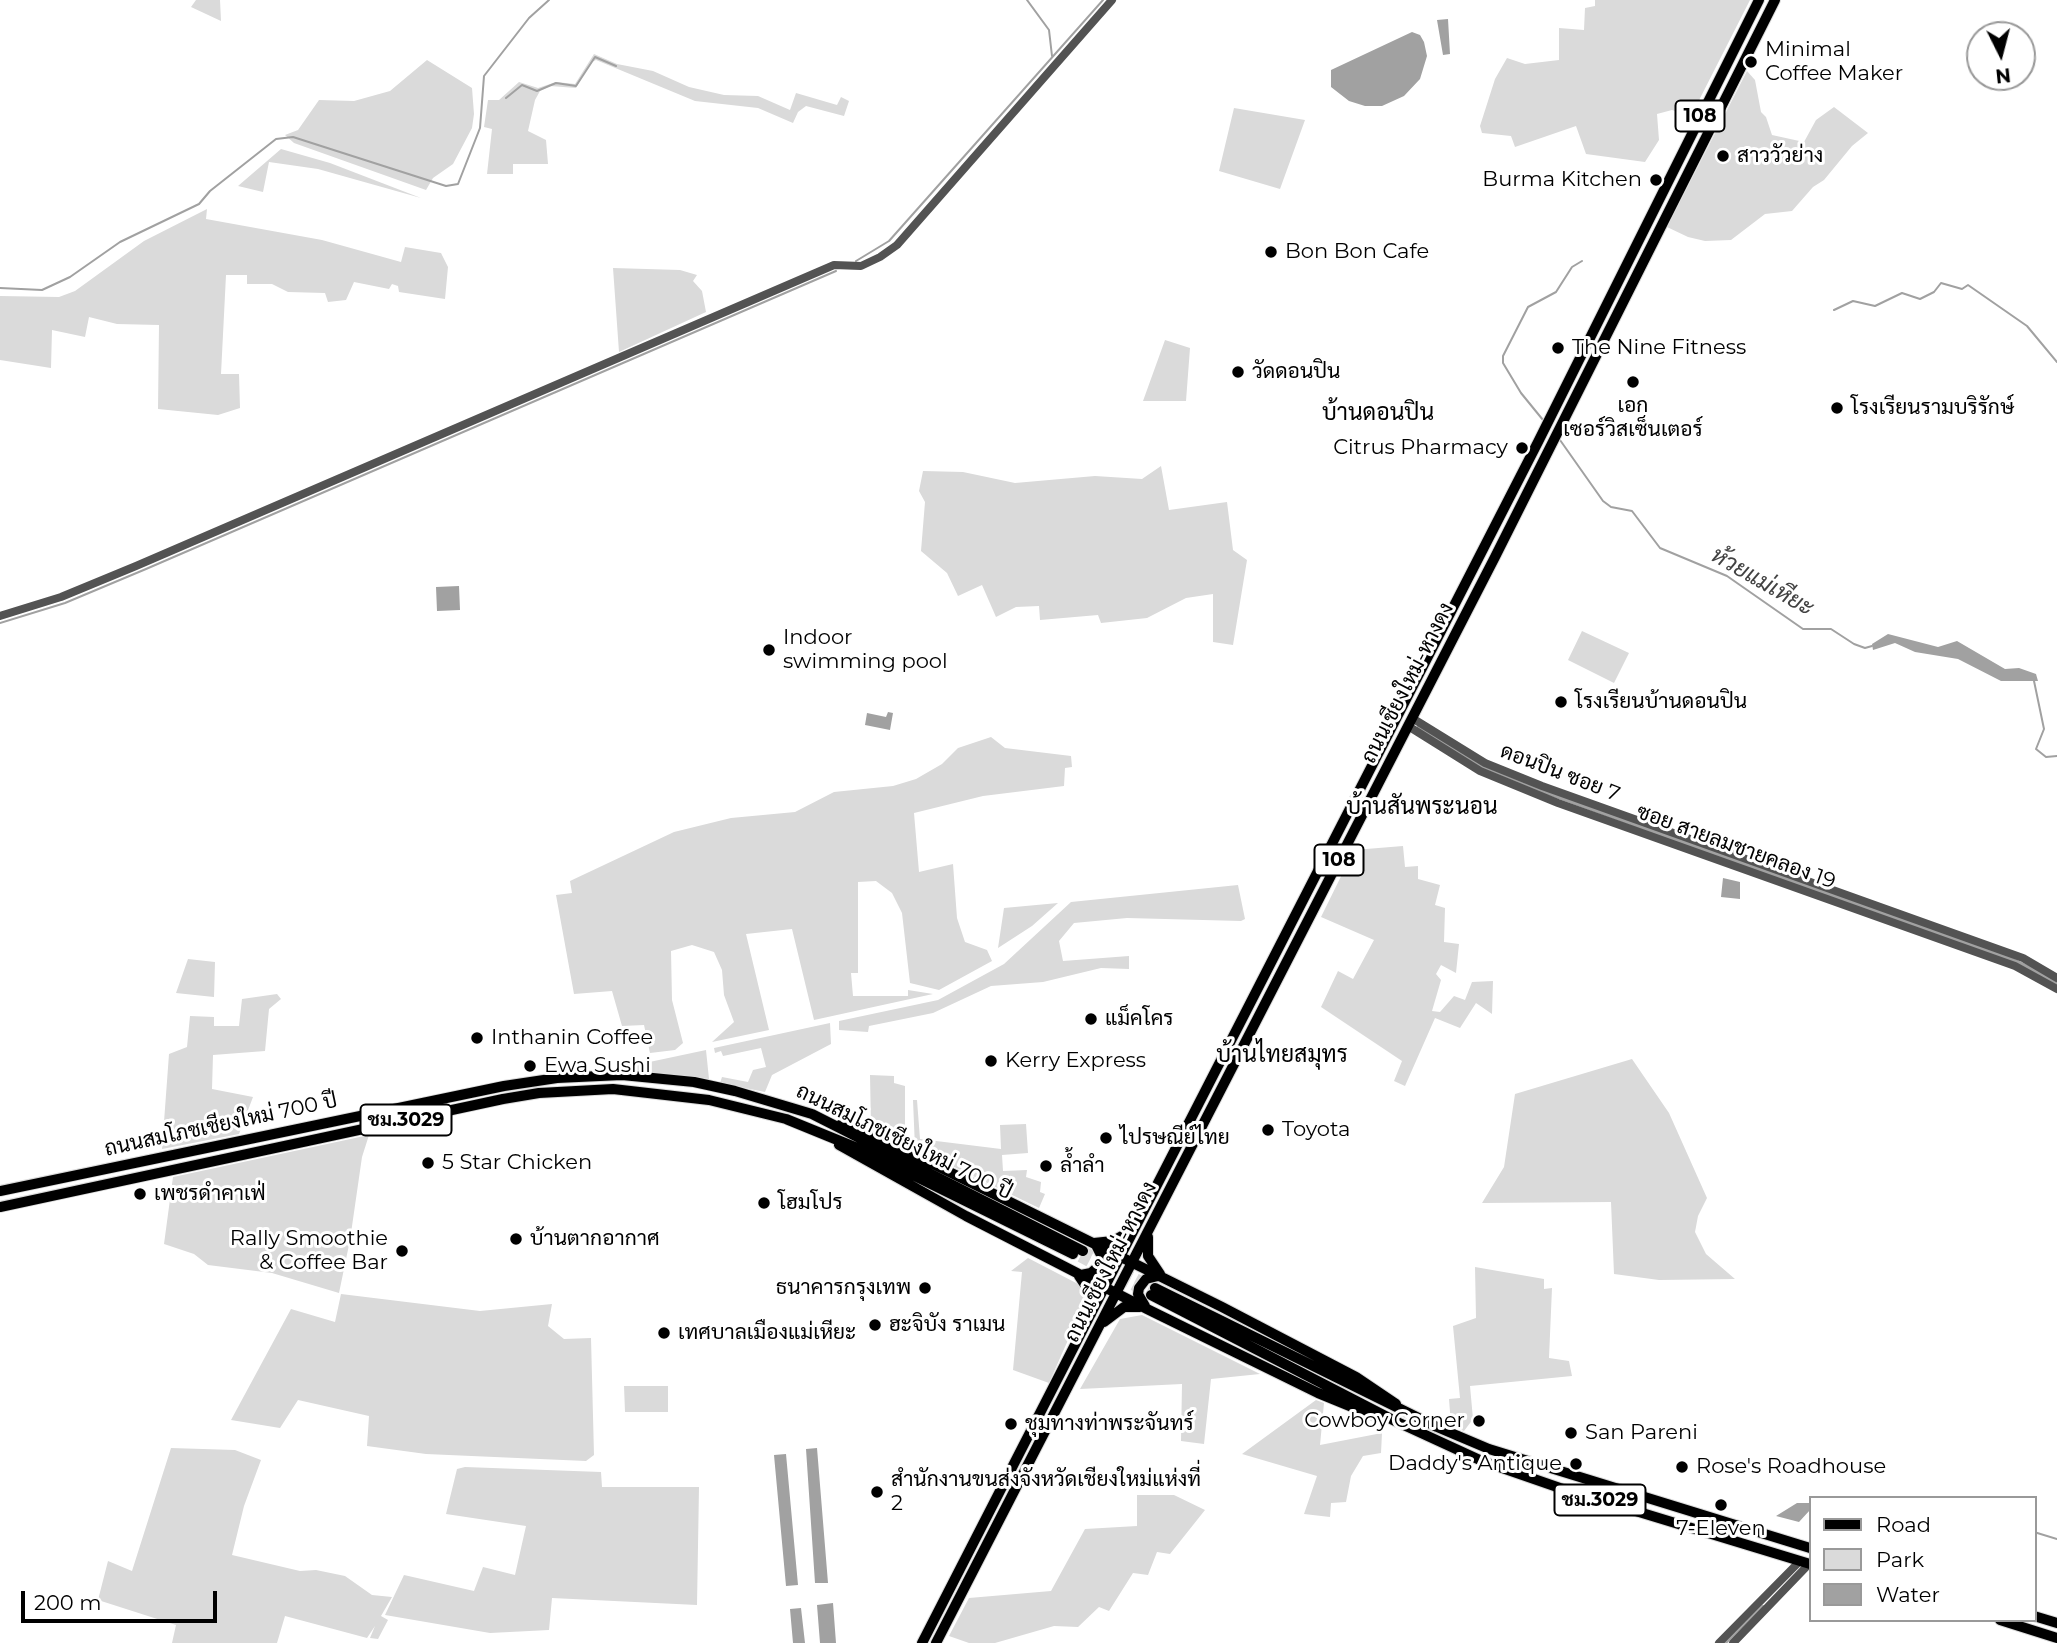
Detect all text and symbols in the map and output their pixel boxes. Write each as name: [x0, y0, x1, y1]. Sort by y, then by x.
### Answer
north arrow: [1966, 21, 2036, 91]
place label: Minimal Coffee Maker: [1765, 37, 1903, 87]
marker: Minimal Coffee Maker: [1743, 54, 1759, 70]
text: N: [1994, 63, 2012, 88]
road number: 108: [1676, 100, 1724, 132]
place label: สาววัวย่าง: [1737, 143, 1823, 169]
marker: สาววัวย่าง: [1715, 148, 1731, 164]
place label: Burma Kitchen: [1482, 167, 1642, 193]
marker: Burma Kitchen: [1648, 172, 1664, 188]
place label: Bon Bon Cafe: [1285, 239, 1429, 265]
marker: Bon Bon Cafe: [1263, 244, 1279, 260]
place label: The Nine Fitness: [1572, 335, 1746, 361]
marker: The Nine Fitness: [1550, 340, 1566, 356]
place label: วัดดอนปิน: [1252, 359, 1340, 385]
marker: วัดดอนปิน: [1230, 364, 1246, 380]
marker: เอก เซอร์วิสเซ็นเตอร์: [1625, 374, 1641, 390]
place label: เอก เซอร์วิสเซ็นเตอร์: [1563, 393, 1703, 443]
place label: โรงเรียนรามบริรักษ์: [1851, 395, 2014, 421]
district label: บ้านดอนปิน: [1322, 399, 1434, 427]
marker: โรงเรียนรามบริรักษ์: [1829, 400, 1845, 416]
place label: Citrus Pharmacy: [1333, 435, 1508, 461]
marker: Citrus Pharmacy: [1514, 440, 1530, 456]
water label: ห้วยแม่เหียะ: [1706, 542, 1818, 622]
street label: ถนนเชียงใหม่-หางดง: [1357, 598, 1459, 768]
place label: Indoor swimming pool: [783, 625, 948, 675]
marker: Indoor swimming pool: [761, 642, 777, 658]
place label: โรงเรียนบ้านดอนปิน: [1575, 689, 1747, 715]
marker: โรงเรียนบ้านดอนปิน: [1553, 694, 1569, 710]
street label: ดอนปิน ซอย 7: [1497, 739, 1623, 807]
district label: บ้านสันพระนอน: [1346, 793, 1498, 821]
street label: ซอย สายลมชายคลอง 19: [1633, 799, 1839, 895]
road number: 108: [1314, 845, 1364, 876]
place label: แม็คโคร: [1105, 1006, 1174, 1032]
marker: แม็คโคร: [1083, 1011, 1099, 1027]
place label: Inthanin Coffee: [491, 1025, 653, 1051]
marker: Inthanin Coffee: [469, 1030, 485, 1046]
district label: บ้านไทยสมุทร: [1216, 1041, 1348, 1069]
place label: Kerry Express: [1005, 1048, 1146, 1074]
place label: Ewa Sushi: [544, 1053, 651, 1079]
marker: Kerry Express: [983, 1053, 999, 1069]
marker: Ewa Sushi: [522, 1058, 538, 1074]
street label: ถนนสมโภชเชียงใหม่ 700 ปี: [792, 1079, 1016, 1205]
street label: ถนนสมโภชเชียงใหม่ 700 ปี: [102, 1088, 340, 1162]
road number: ชม.3029: [360, 1104, 452, 1136]
place label: Toyota: [1282, 1117, 1350, 1143]
marker: Toyota: [1260, 1122, 1276, 1138]
place label: ไปรษณีย์ไทย: [1120, 1125, 1230, 1151]
marker: ไปรษณีย์ไทย: [1098, 1130, 1114, 1146]
place label: 5 Star Chicken: [442, 1150, 592, 1176]
place label: ล้ำลำ: [1060, 1153, 1105, 1179]
marker: 5 Star Chicken: [420, 1155, 436, 1171]
marker: ล้ำลำ: [1038, 1158, 1054, 1174]
street label: ถนนเชียงใหม่-หางดง: [1060, 1177, 1162, 1347]
place label: เพชรดำคาเฟ่: [154, 1181, 266, 1207]
marker: เพชรดำคาเฟ่: [132, 1186, 148, 1202]
place label: โฮมโปร: [778, 1190, 843, 1216]
marker: โฮมโปร: [756, 1195, 772, 1211]
place label: Rally Smoothie & Coffee Bar: [230, 1226, 388, 1276]
place label: บ้านตากอากาศ: [530, 1226, 660, 1252]
marker: บ้านตากอากาศ: [508, 1231, 524, 1247]
marker: Rally Smoothie & Coffee Bar: [394, 1243, 410, 1259]
place label: ธนาคารกรุงเทพ: [776, 1275, 911, 1301]
marker: ธนาคารกรุงเทพ: [917, 1280, 933, 1296]
place label: ฮะจิบัง ราเมน: [889, 1312, 1005, 1338]
marker: ฮะจิบัง ราเมน: [867, 1317, 883, 1333]
place label: เทศบาลเมืองแม่เหียะ: [678, 1320, 856, 1346]
marker: เทศบาลเมืองแม่เหียะ: [656, 1325, 672, 1341]
place label: Cowboy Corner: [1304, 1408, 1465, 1434]
place label: ชุมทางท่าพระจันทร์: [1025, 1411, 1194, 1437]
marker: Cowboy Corner: [1471, 1413, 1487, 1429]
marker: ชุมทางท่าพระจันทร์: [1003, 1416, 1019, 1432]
place label: San Pareni: [1585, 1420, 1698, 1446]
marker: San Pareni: [1563, 1425, 1579, 1441]
place label: Daddy's Antique: [1388, 1451, 1562, 1477]
place label: Rose's Roadhouse: [1696, 1454, 1886, 1480]
marker: Daddy's Antique: [1568, 1456, 1584, 1472]
marker: Rose's Roadhouse: [1674, 1459, 1690, 1475]
place label: สำนักงานขนส่งจังหวัดเชียงใหม่แห่งที่ 2: [891, 1467, 1201, 1517]
marker: สำนักงานขนส่งจังหวัดเชียงใหม่แห่งที่ 2: [869, 1484, 885, 1500]
road number: ชม.3029: [1554, 1484, 1646, 1516]
legend: [1808, 1496, 2036, 1622]
marker: 7-Eleven: [1713, 1497, 1729, 1513]
text: Road: [1876, 1512, 1931, 1537]
place label: 7-Eleven: [1676, 1516, 1766, 1542]
text: Park: [1876, 1547, 1924, 1572]
scale bar: [24, 1576, 220, 1620]
text: Water: [1876, 1582, 1940, 1607]
text: 200 m: [34, 1590, 101, 1615]

